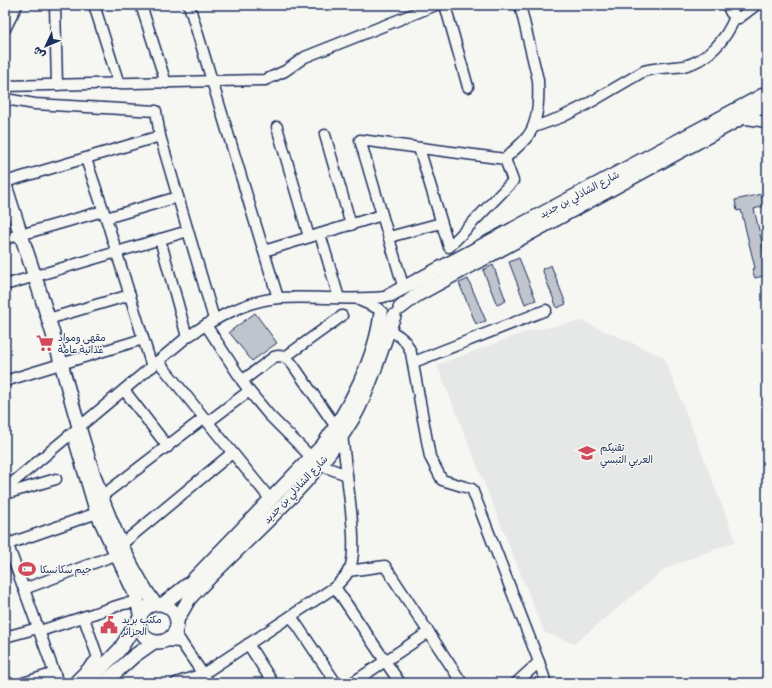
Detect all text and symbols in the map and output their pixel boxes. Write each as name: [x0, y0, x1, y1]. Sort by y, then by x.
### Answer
north arrow: [26, 26, 66, 66]
text: ش: [30, 44, 48, 61]
street label: شارع الشاذلي بن جديد: [537, 169, 623, 224]
place label: مقهى ومواد غذائية عامة: [58, 332, 106, 356]
supermarket icon: مقهى ومواد غذائية عامة: [35, 333, 55, 353]
place label: تقنيكم العربي التبسي: [600, 442, 653, 469]
school or university icon: تقنيكم العربي التبسي: [577, 443, 597, 463]
street label: شارع الشاذلي بن جديد: [261, 453, 333, 528]
sports icon: جيم سكانسكا: [17, 559, 37, 579]
place label: جيم سكانسكا: [40, 564, 92, 577]
place label: مكتب بريد الجزائر: [121, 614, 162, 638]
public building icon: مكتب بريد الجزائر: [99, 615, 119, 635]

